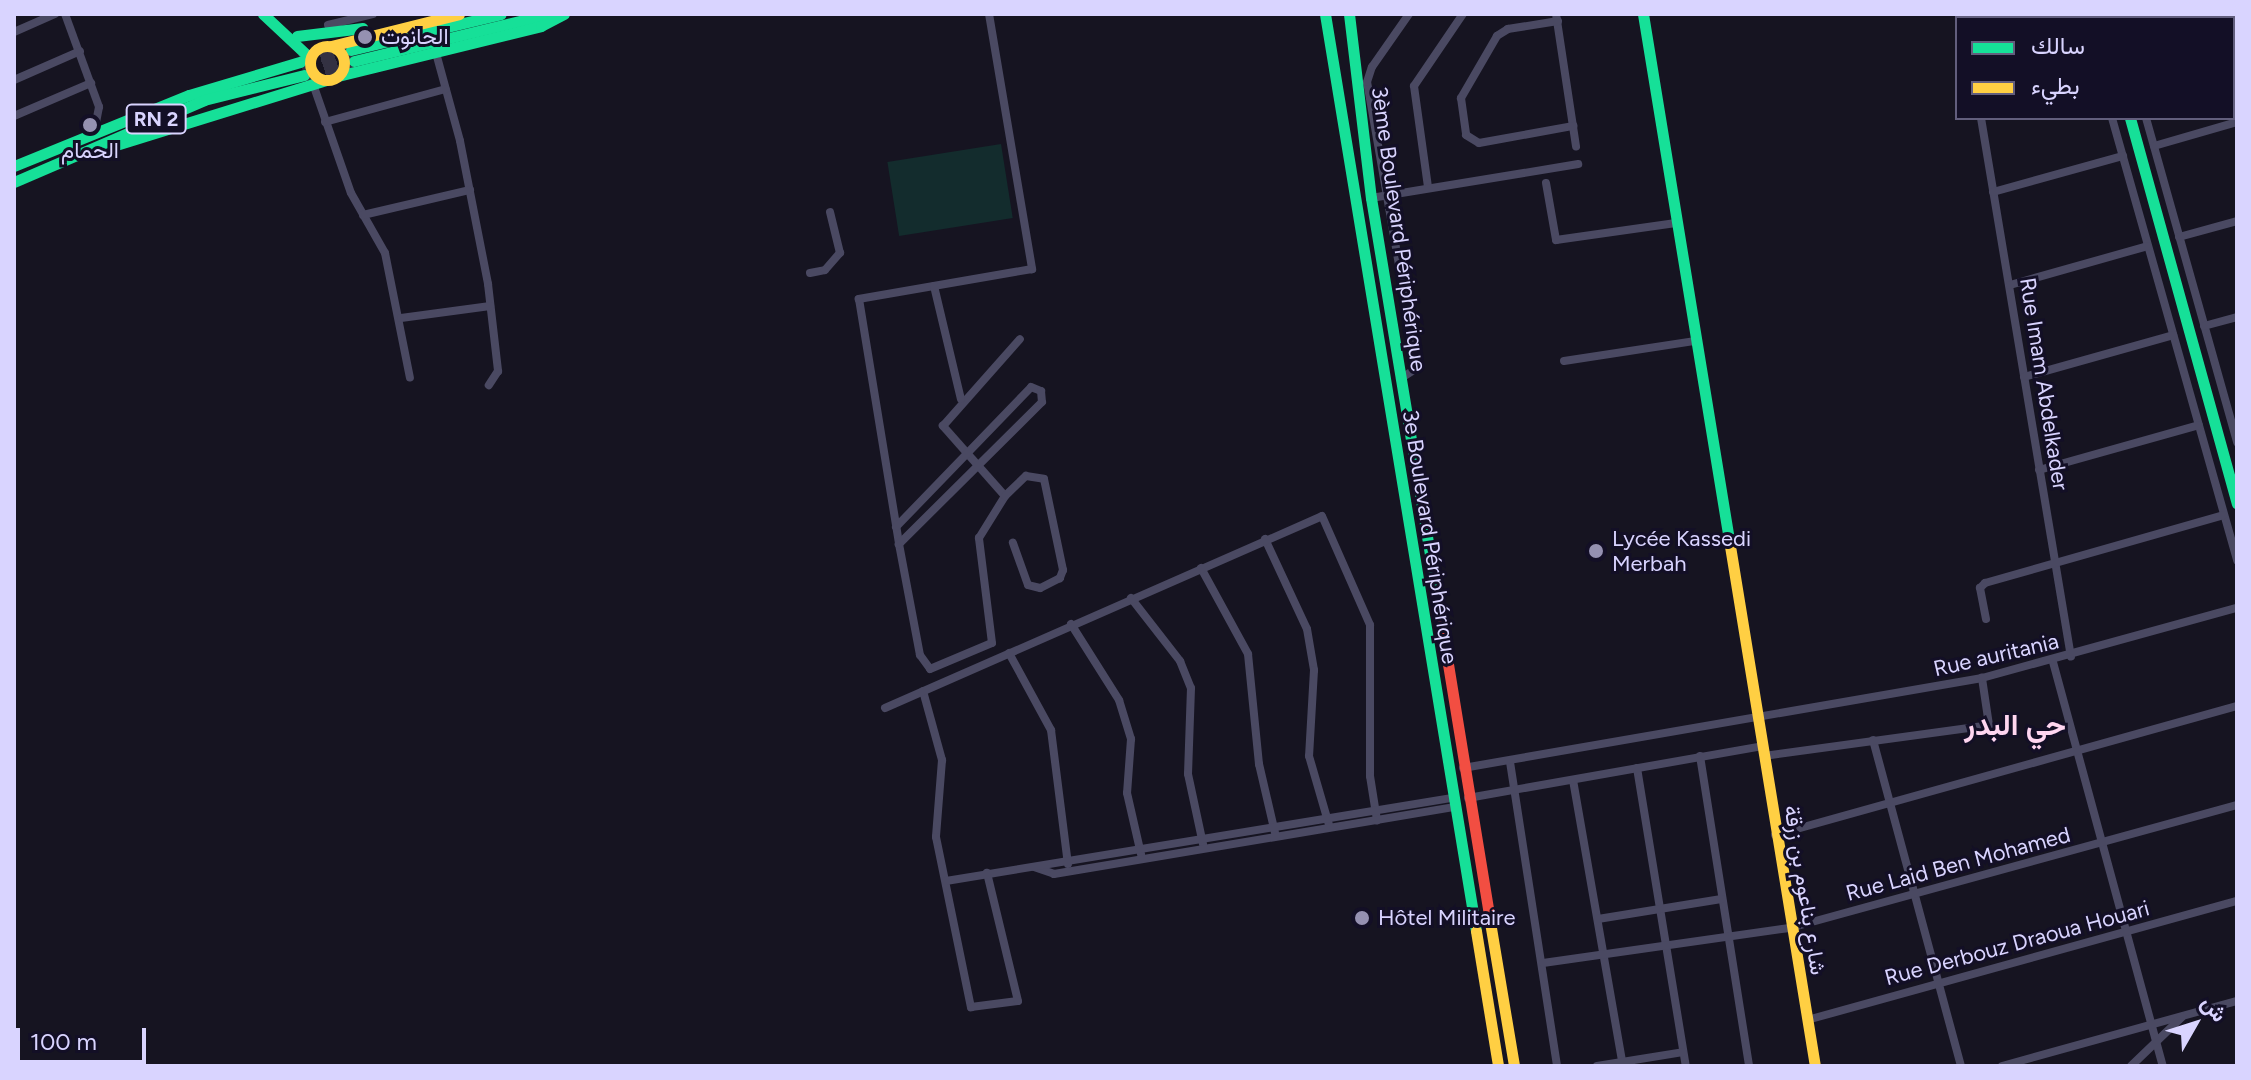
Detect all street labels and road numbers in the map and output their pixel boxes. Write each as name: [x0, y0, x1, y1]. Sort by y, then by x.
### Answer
street label: 3ème Boulevard Périphérique: [1366, 85, 1432, 373]
road number: RN 2: [124, 103, 188, 135]
street label: Rue Imam Abdelkader: [2014, 276, 2074, 492]
street label: 3e Boulevard Périphérique: [1397, 408, 1463, 666]
street label: Rue auritania: [1931, 628, 2061, 682]
street label: شارع بناعوم بن زرقة: [1779, 803, 1831, 977]
street label: Rue Laid Ben Mohamed: [1843, 821, 2073, 907]
street label: Rue Derbouz Draoua Houari: [1882, 895, 2152, 991]

